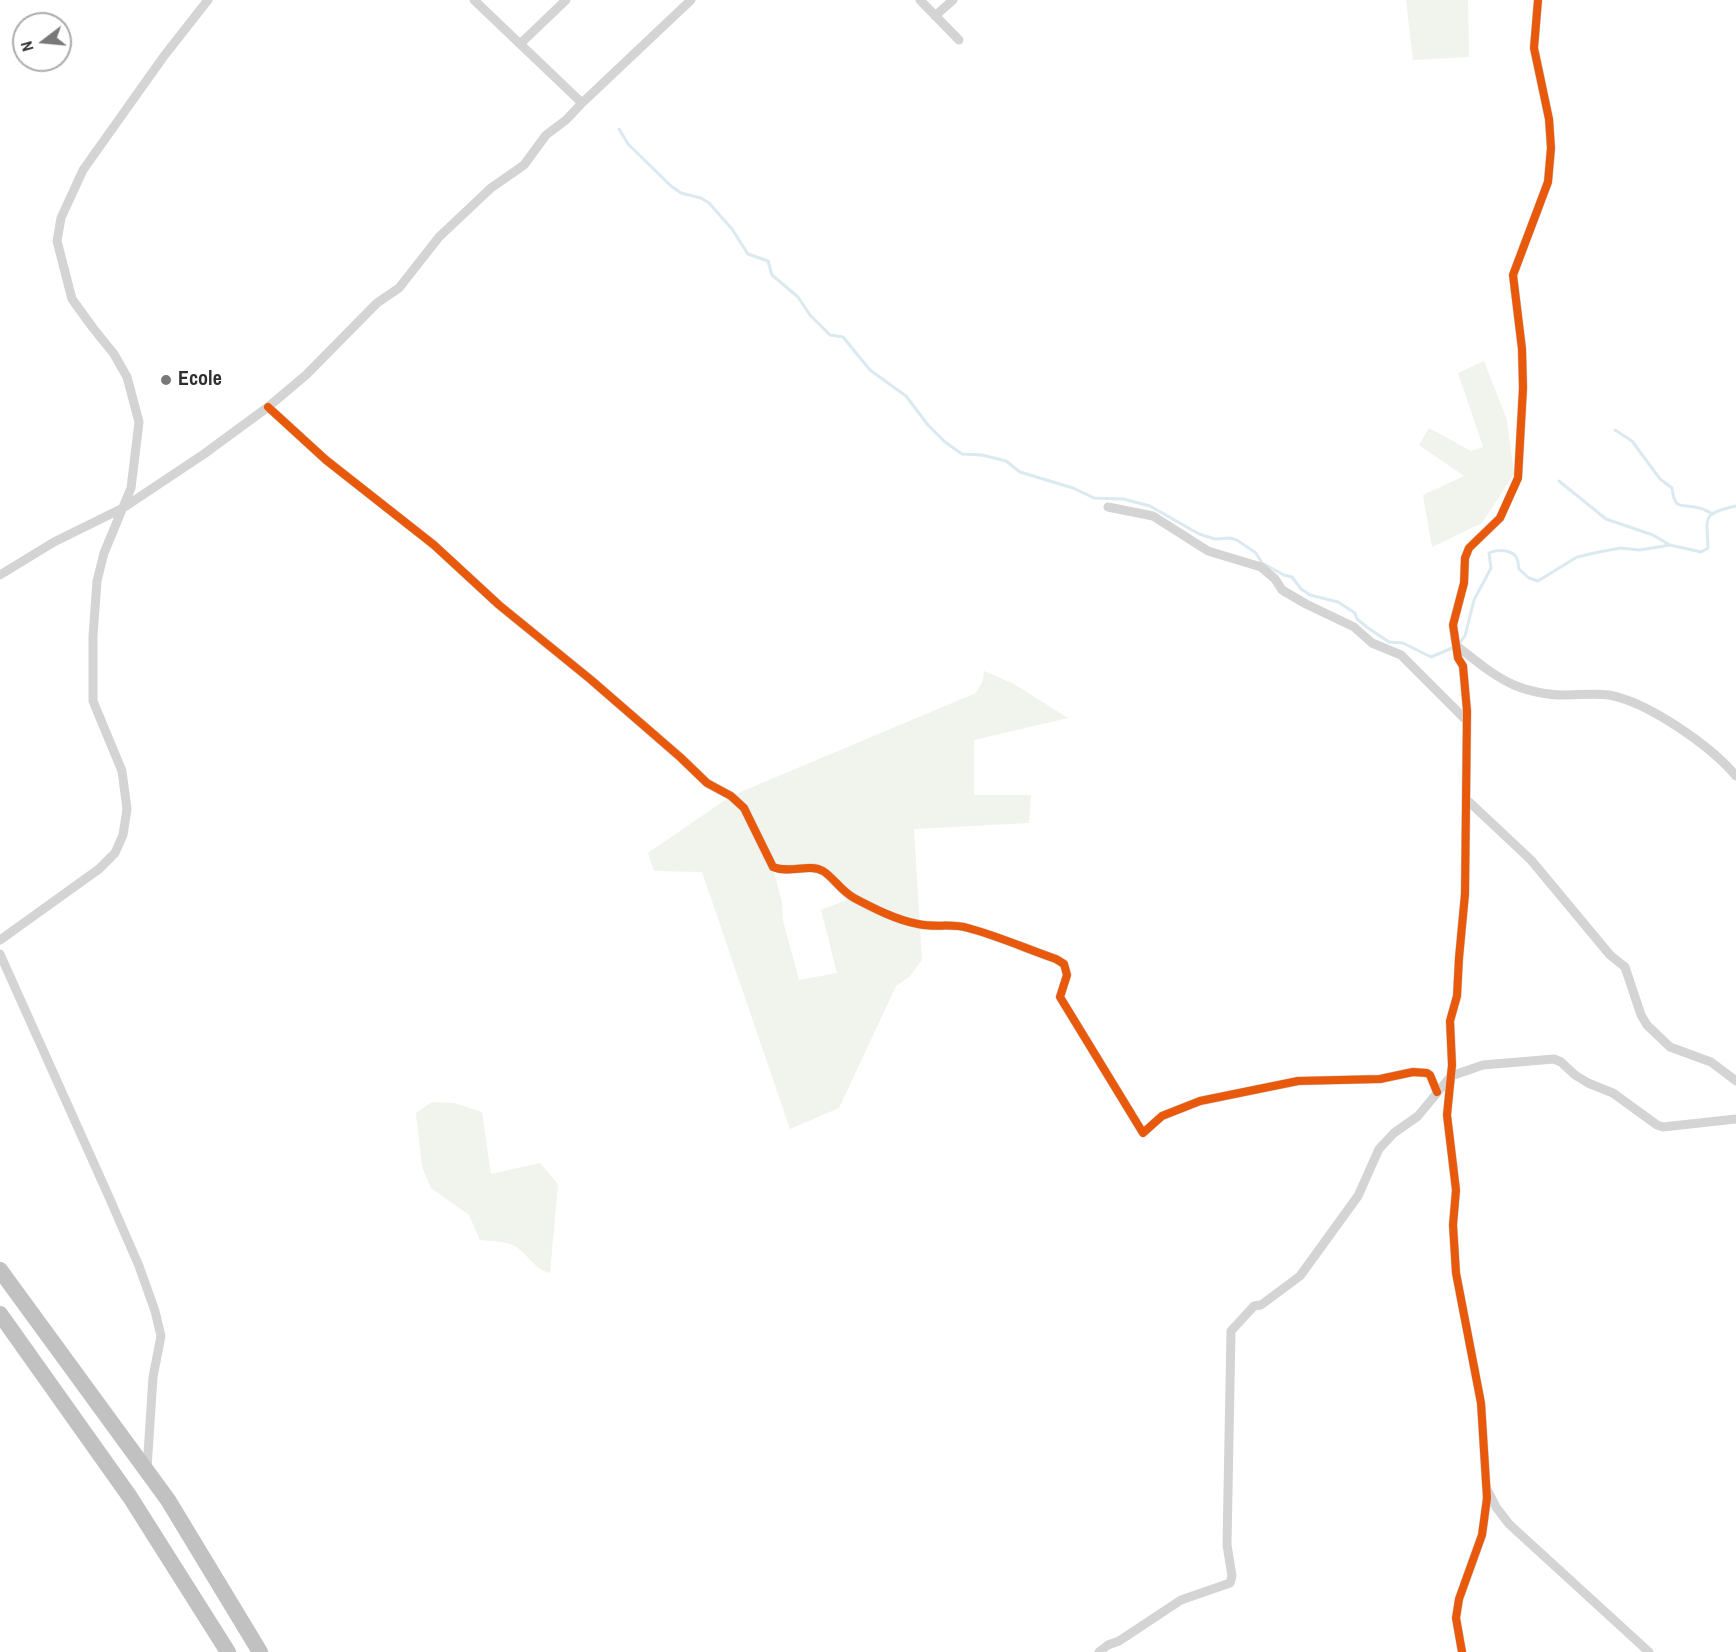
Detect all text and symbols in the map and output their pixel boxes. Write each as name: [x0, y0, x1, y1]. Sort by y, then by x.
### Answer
north arrow: [12, 12, 72, 72]
text: N: [15, 39, 39, 54]
place label: Ecole: [178, 368, 222, 392]
marker: Ecole: [159, 373, 173, 387]

